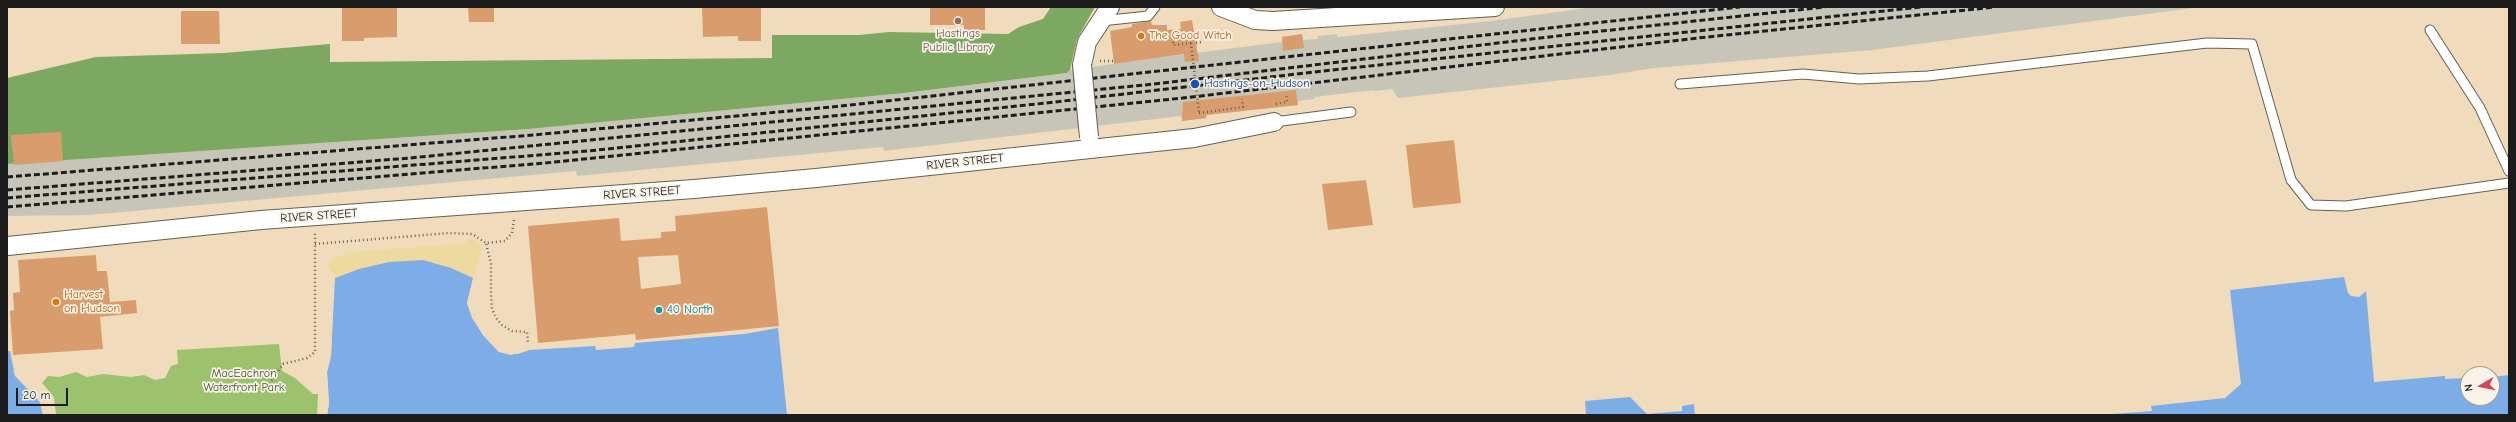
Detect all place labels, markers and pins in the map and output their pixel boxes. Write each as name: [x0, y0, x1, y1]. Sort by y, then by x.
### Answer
marker: Hastings Public Library: [953, 16, 963, 26]
place label: Hastings Public Library: [923, 27, 993, 55]
place label: The Good Witch: [1149, 29, 1232, 43]
marker: The Good Witch: [1136, 31, 1146, 41]
place label: Hastings-on-Hudson: [1204, 77, 1310, 91]
marker: Hastings-on-Hudson: [1189, 78, 1201, 90]
place label: Harvest on Hudson: [64, 288, 120, 316]
marker: Harvest on Hudson: [51, 297, 61, 307]
place label: 40 North: [667, 303, 713, 317]
marker: 40 North: [654, 305, 664, 315]

